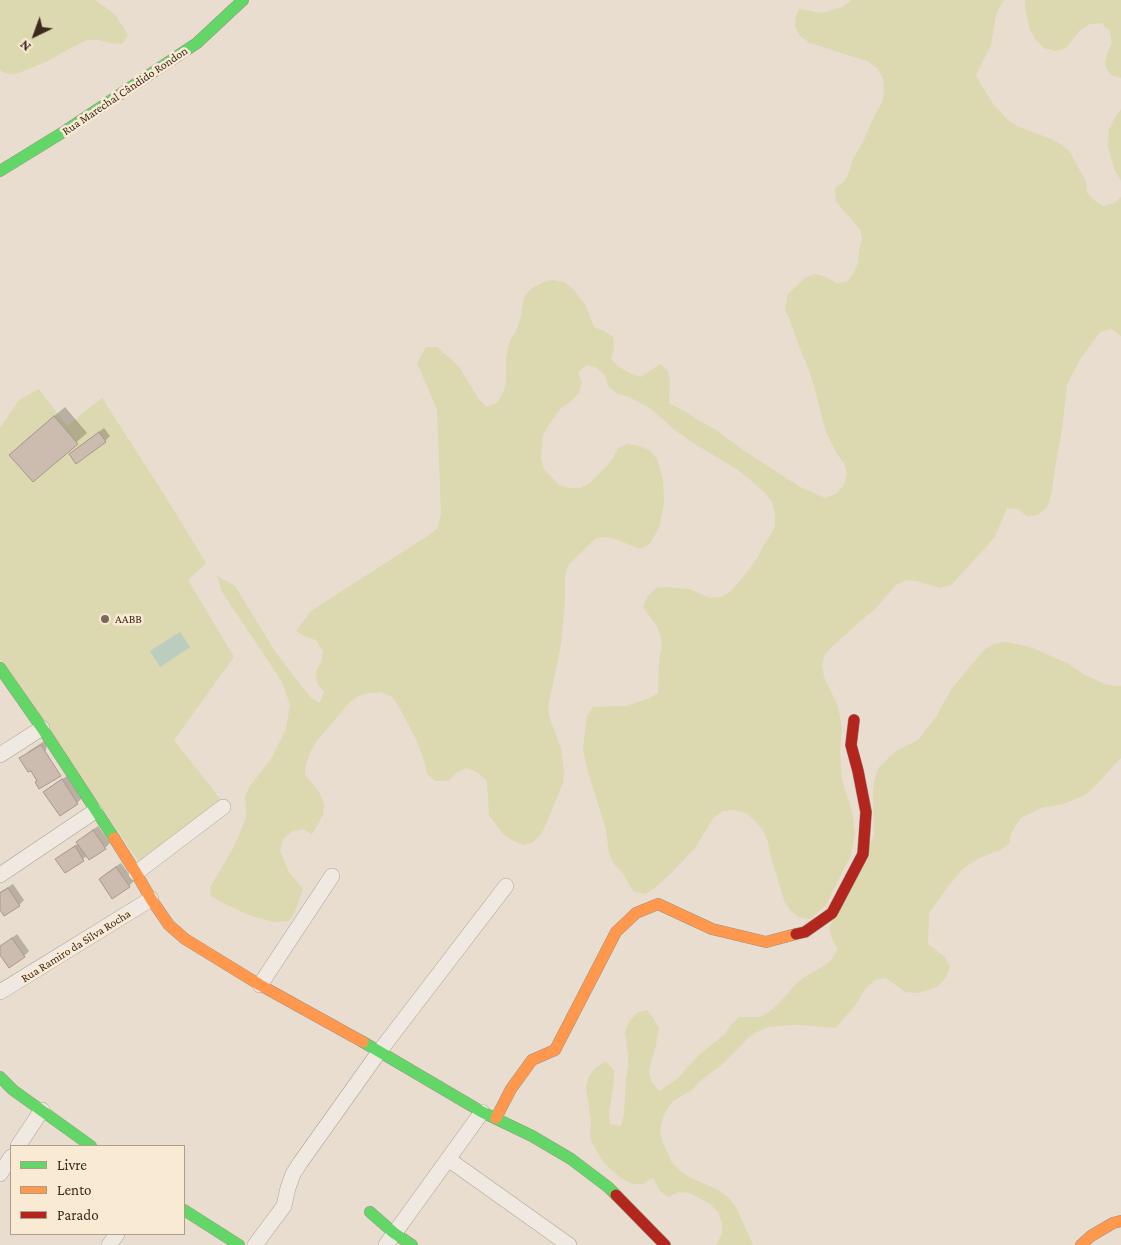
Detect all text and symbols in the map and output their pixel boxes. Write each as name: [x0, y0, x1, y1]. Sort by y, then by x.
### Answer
north arrow: [10, 10, 60, 60]
text: N: [16, 37, 34, 55]
street label: Rua Marechal Cândido Rondon: [59, 44, 191, 138]
place label: AABB: [115, 612, 142, 626]
marker: AABB: [99, 613, 111, 625]
street label: Rua Ramiro da Silva Rocha: [19, 906, 133, 986]
legend: [10, 1145, 185, 1235]
text: Livre: [57, 1157, 87, 1173]
text: Lento: [57, 1182, 91, 1198]
text: Parado: [57, 1207, 99, 1223]

